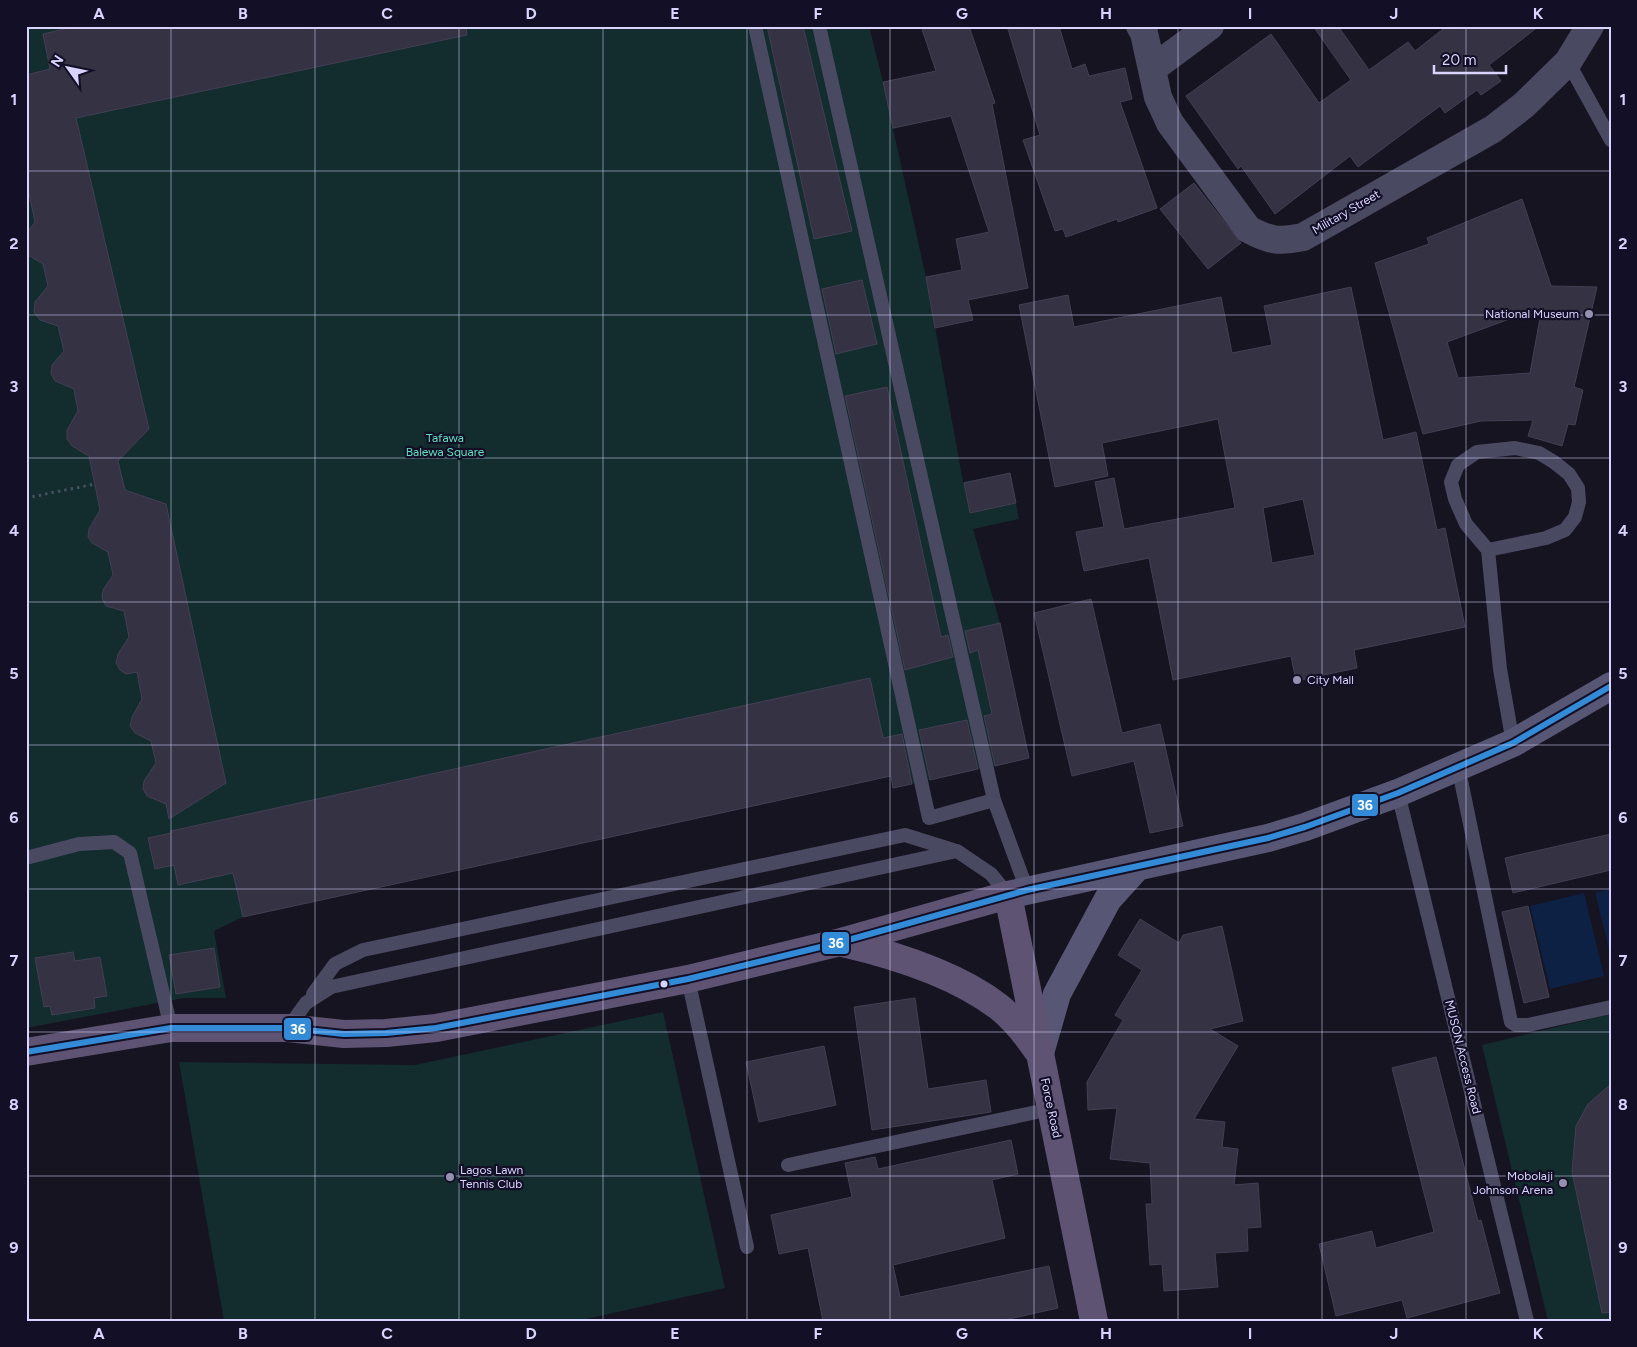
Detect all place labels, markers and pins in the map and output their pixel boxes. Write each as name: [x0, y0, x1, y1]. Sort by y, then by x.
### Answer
place label: National Museum: [1485, 307, 1579, 321]
marker: National Museum: [1583, 308, 1595, 320]
place label: City Mall: [1307, 673, 1354, 687]
marker: City Mall: [1291, 674, 1303, 686]
unlabelled marker: [659, 979, 669, 989]
place label: Lagos Lawn Tennis Club: [460, 1163, 524, 1191]
place label: Mobolaji Johnson Arena: [1473, 1169, 1553, 1197]
marker: Lagos Lawn Tennis Club: [444, 1171, 456, 1183]
marker: Mobolaji Johnson Arena: [1557, 1177, 1569, 1189]

